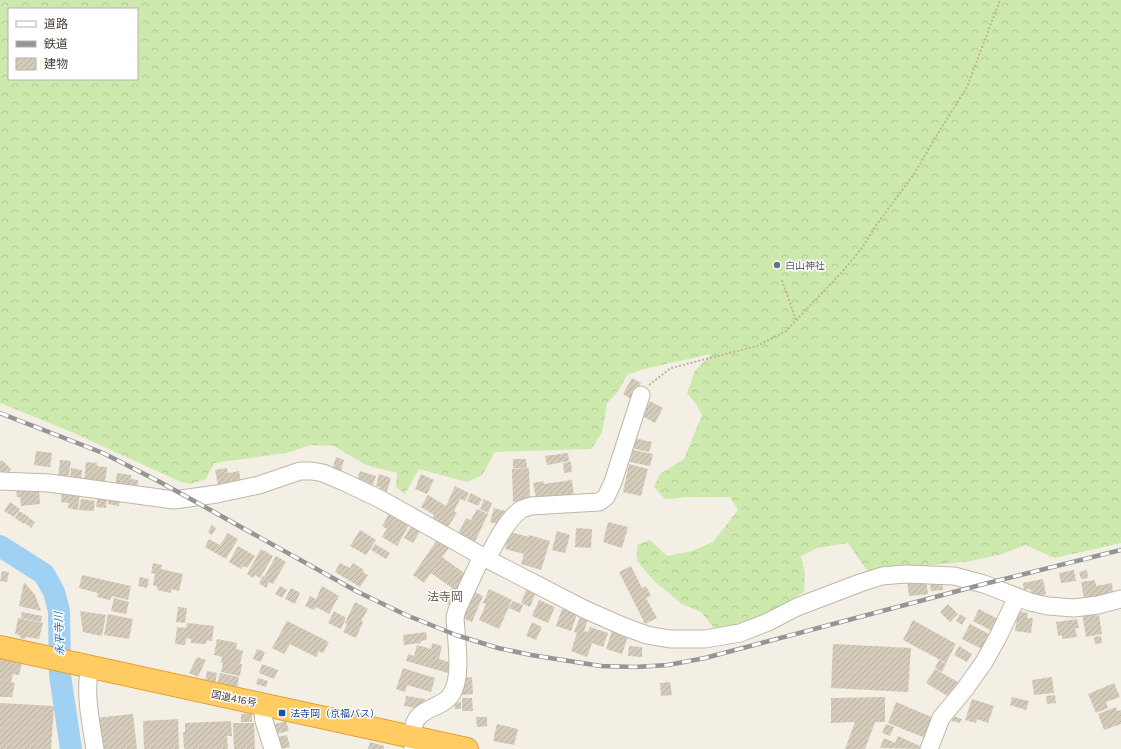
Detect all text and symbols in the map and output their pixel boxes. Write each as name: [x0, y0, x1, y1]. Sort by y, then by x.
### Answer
legend: [8, 8, 138, 80]
text: 道路: [44, 17, 68, 31]
text: 鉄道: [44, 37, 68, 51]
text: 建物: [44, 57, 68, 71]
place label: 白山神社: [785, 259, 825, 272]
marker: 白山神社: [772, 260, 782, 270]
district label: 法寺岡: [427, 590, 463, 604]
water label: 永平寺川: [52, 611, 67, 656]
street label: 国道416号: [210, 687, 258, 710]
place label: 法寺岡（京福バス）: [290, 707, 380, 720]
marker: 法寺岡（京福バス）: [277, 708, 287, 718]

